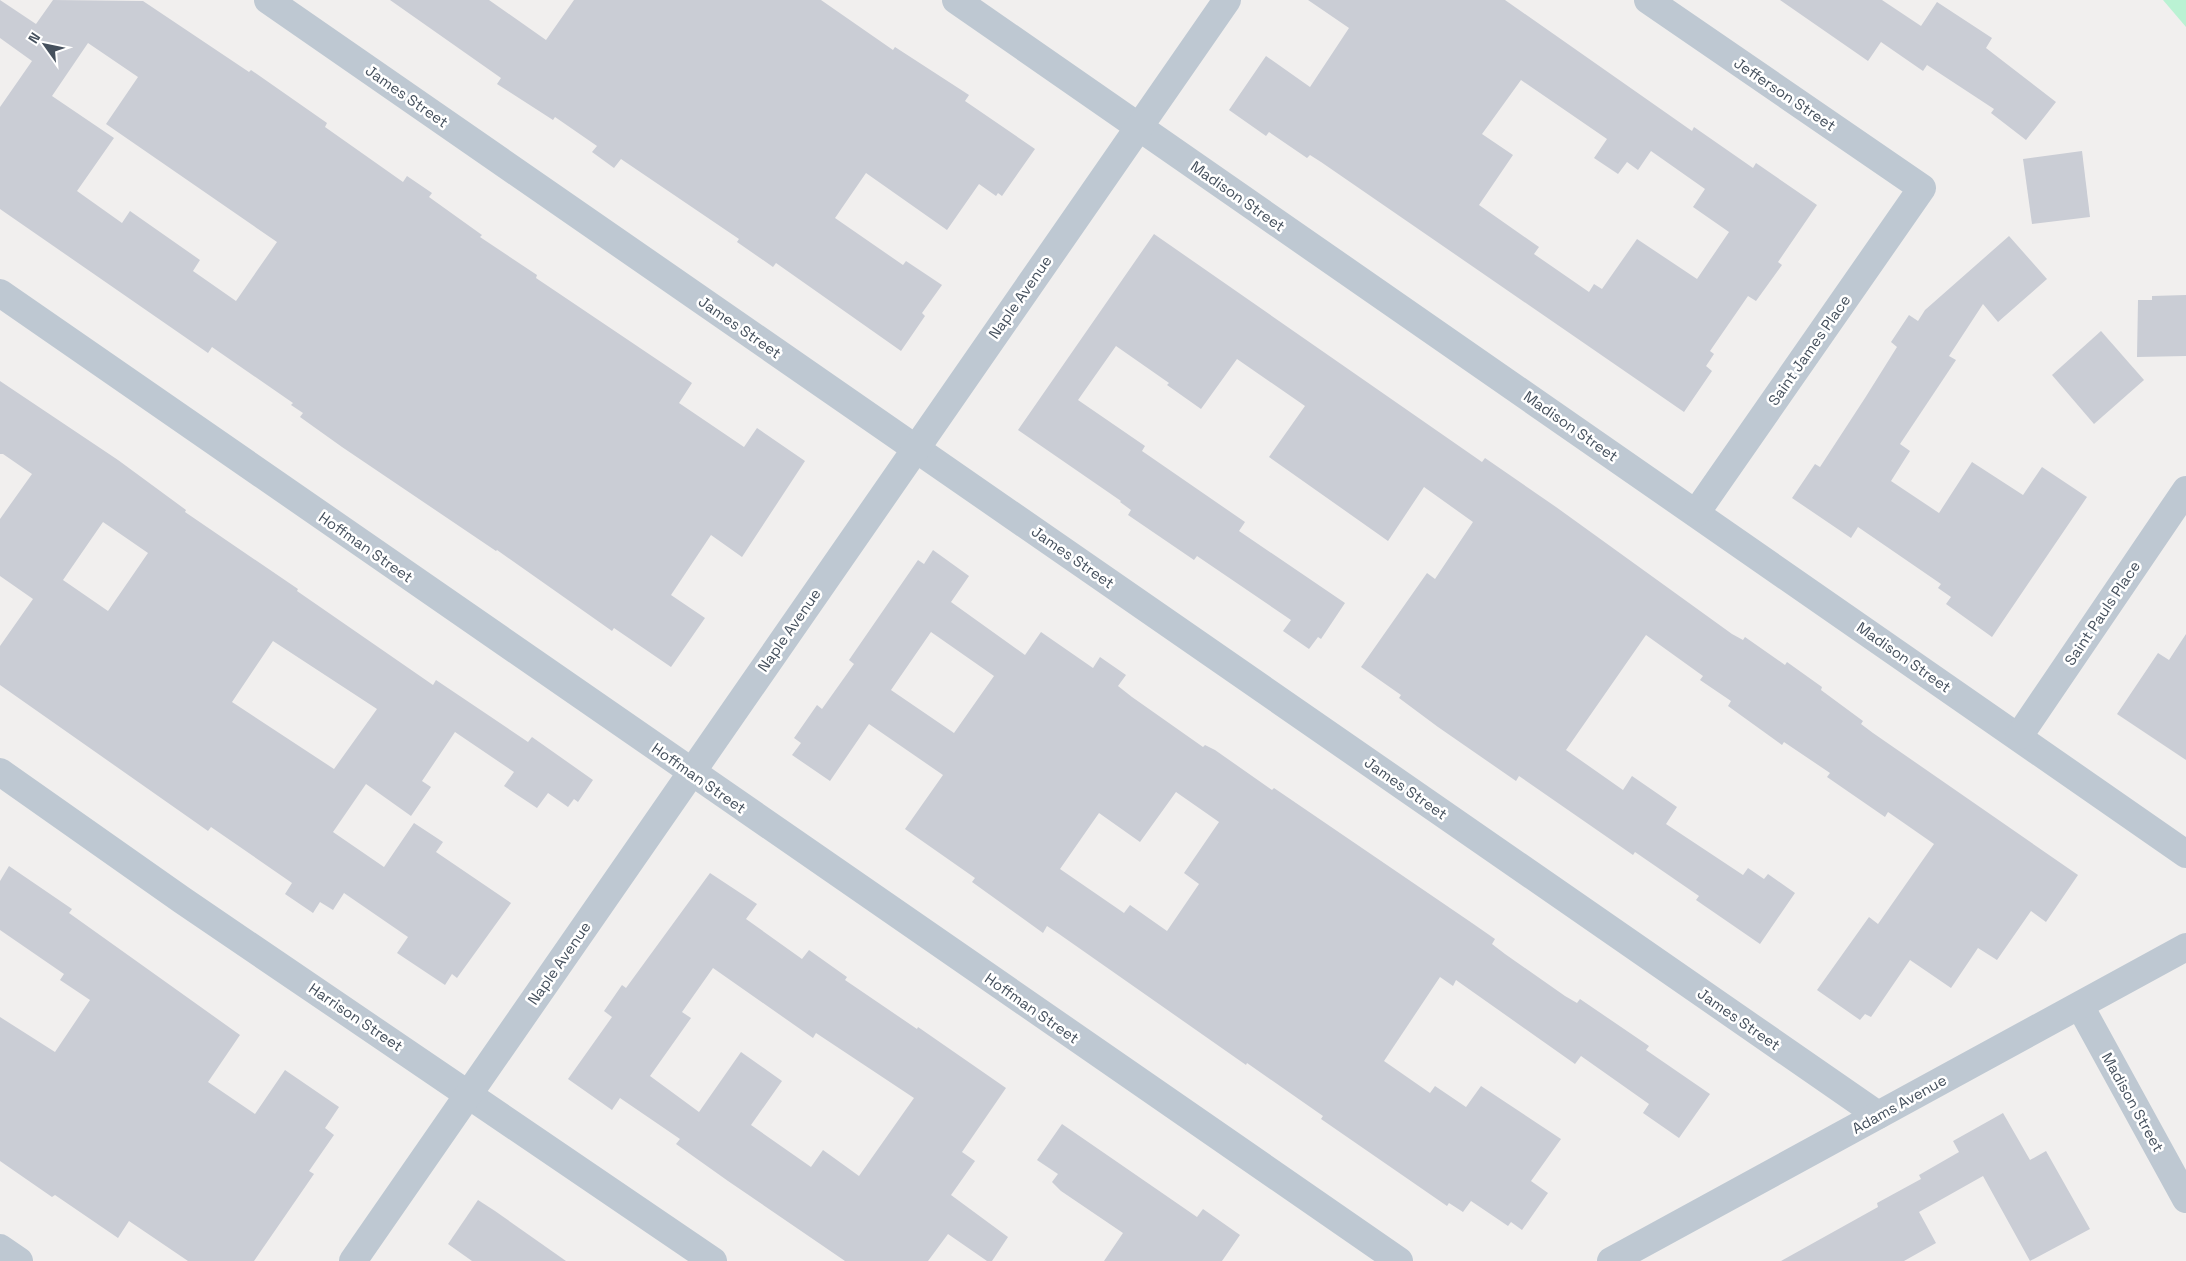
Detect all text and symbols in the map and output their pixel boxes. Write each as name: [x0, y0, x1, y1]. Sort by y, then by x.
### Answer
north arrow: [20, 20, 70, 70]
text: N: [24, 29, 44, 47]
street label: Jefferson Street: [1731, 53, 1840, 135]
street label: James Street: [362, 61, 452, 132]
street label: Madison Street: [1187, 156, 1289, 236]
street label: Naple Avenue: [984, 252, 1056, 342]
street label: Saint James Place: [1764, 291, 1854, 409]
street label: James Street: [695, 292, 785, 363]
street label: Madison Street: [1520, 386, 1622, 466]
street label: Hoffman Street: [315, 507, 417, 587]
street label: James Street: [1028, 522, 1118, 593]
street label: Saint Pauls Place: [2060, 557, 2144, 669]
street label: Naple Avenue: [753, 585, 825, 675]
street label: Madison Street: [1853, 617, 1955, 697]
street label: Hoffman Street: [648, 738, 750, 818]
street label: James Street: [1361, 753, 1451, 824]
street label: Naple Avenue: [523, 918, 595, 1008]
street label: Hoffman Street: [981, 968, 1083, 1048]
street label: Harrison Street: [305, 979, 407, 1056]
street label: James Street: [1694, 984, 1784, 1055]
street label: Madison Street: [2098, 1049, 2168, 1155]
street label: Adams Avenue: [1848, 1070, 1950, 1138]

